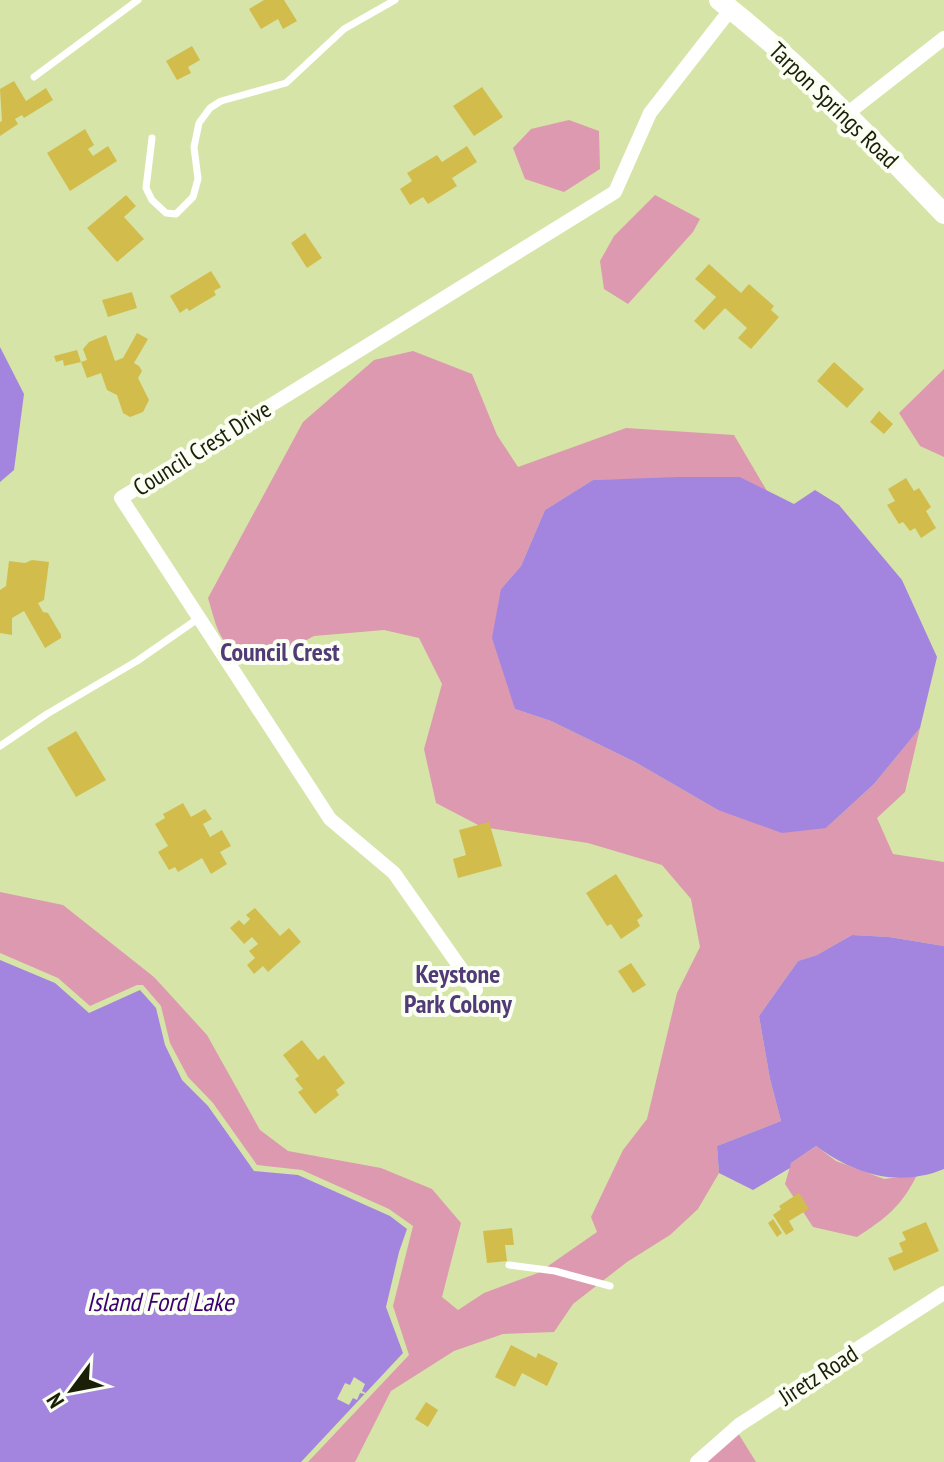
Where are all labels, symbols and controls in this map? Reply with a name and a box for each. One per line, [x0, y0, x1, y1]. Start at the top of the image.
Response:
street label: Tarpon Springs Road [763, 35, 905, 175]
street label: Council Crest Drive [127, 393, 277, 503]
district label: Council Crest [220, 635, 340, 668]
district label: Keystone Park Colony [404, 957, 513, 1020]
water label: Island Ford Lake [87, 1285, 236, 1318]
street label: Jiretz Road [772, 1338, 863, 1413]
north arrow [32, 1350, 112, 1430]
text: N [40, 1388, 70, 1413]

